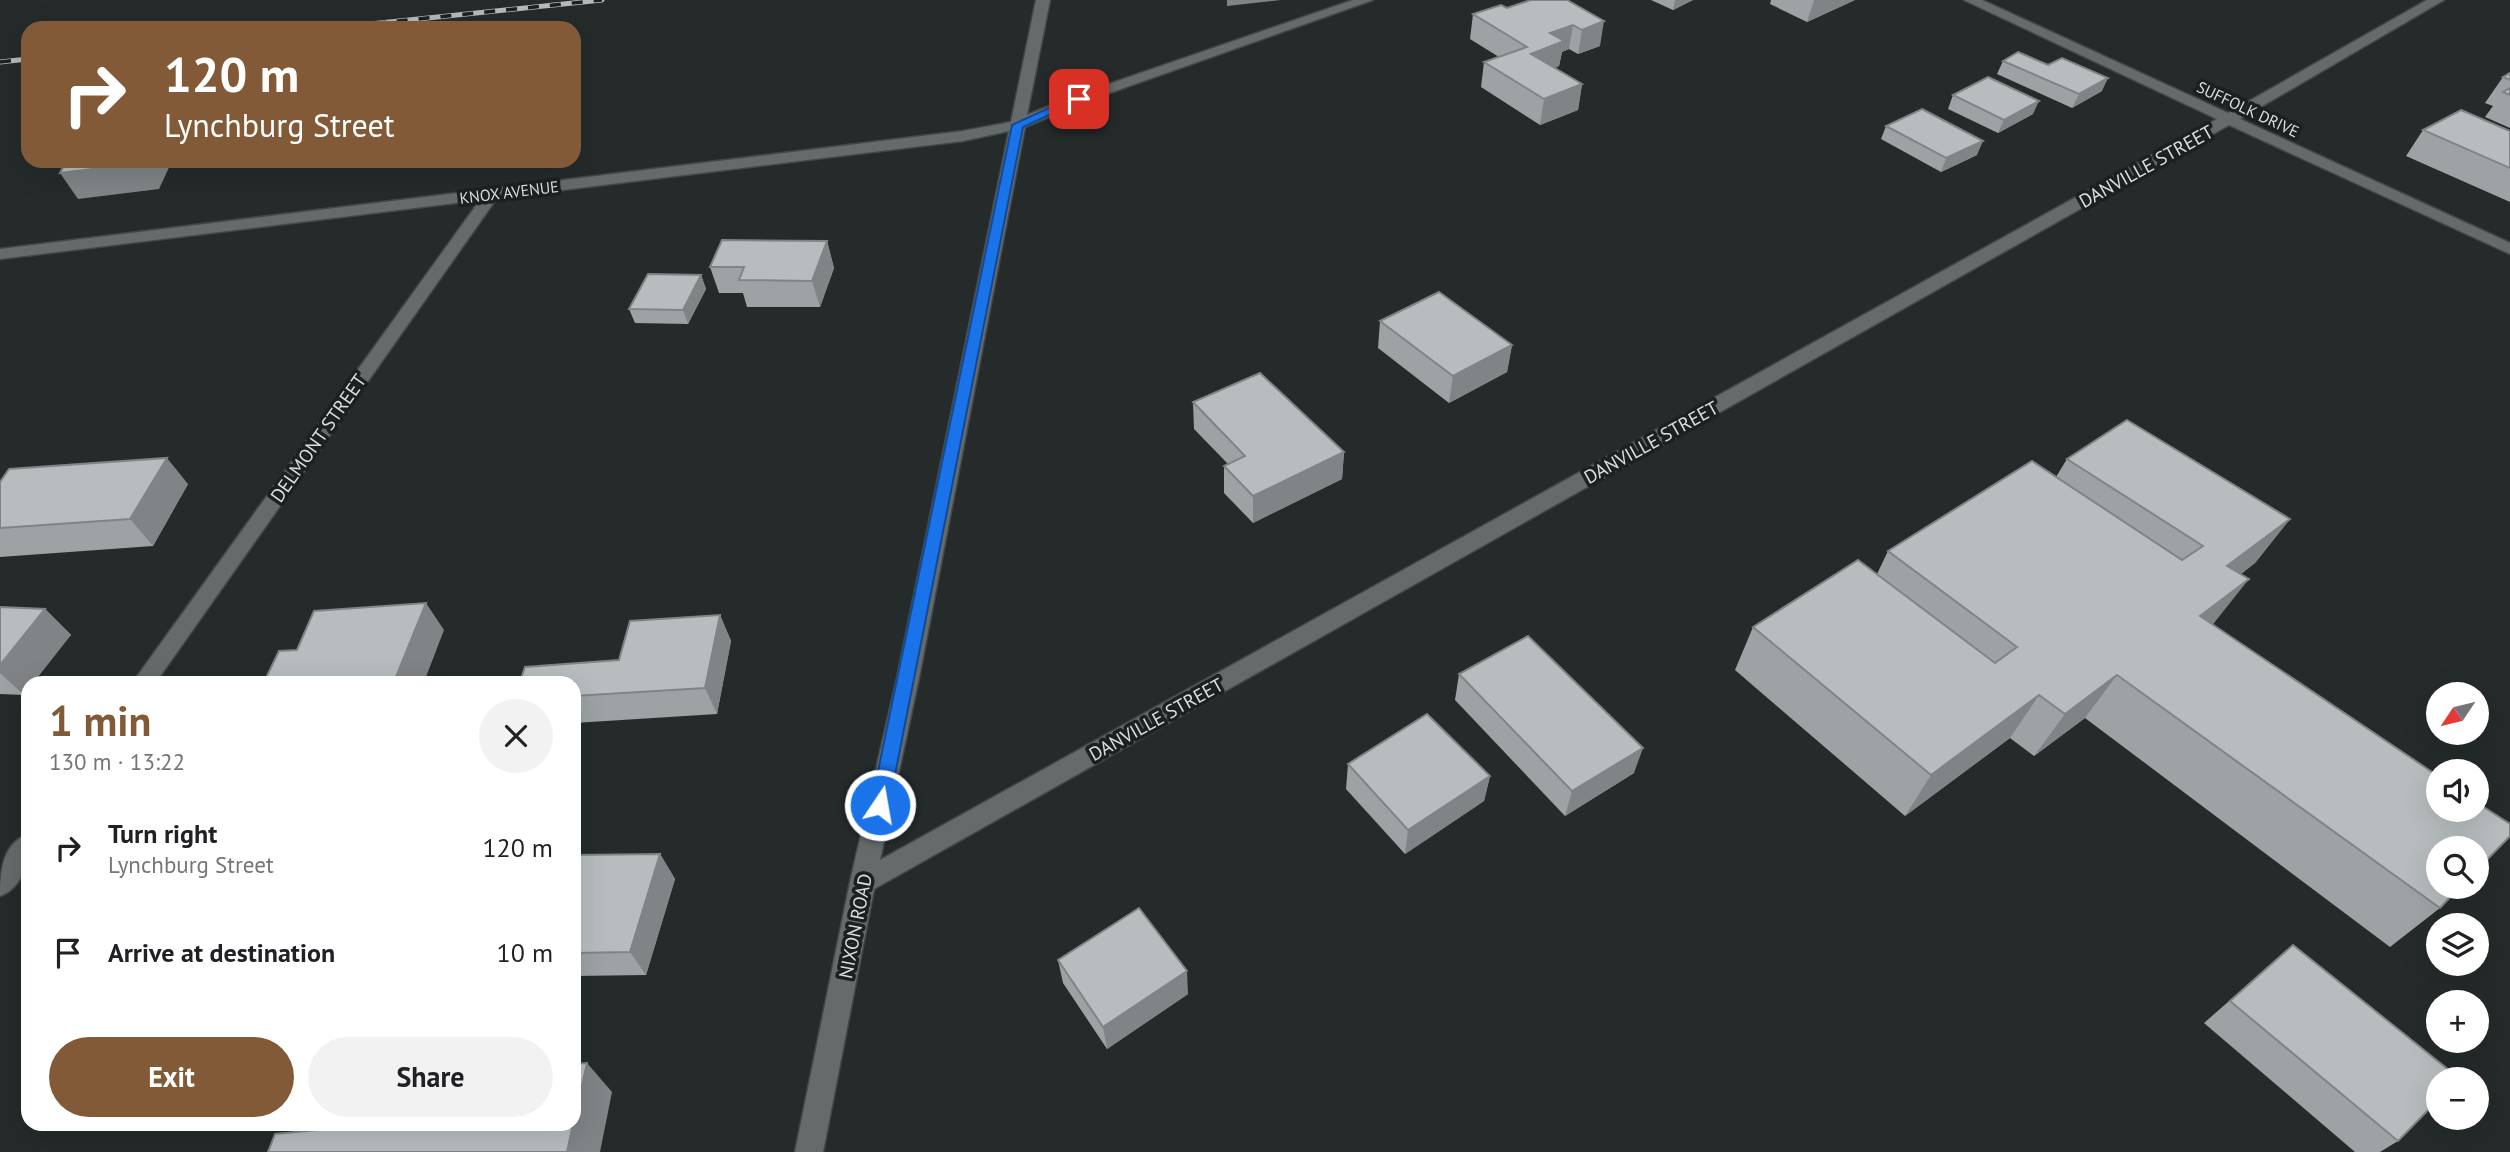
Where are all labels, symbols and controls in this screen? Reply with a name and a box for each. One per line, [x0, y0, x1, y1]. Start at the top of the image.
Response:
text: 120 m [164, 42, 299, 106]
icon: right [49, 49, 140, 140]
pin [1049, 69, 1109, 129]
street label: SUFFOLK DRIVE [2194, 77, 2302, 141]
icon: arrive [1060, 80, 1098, 118]
text: Lynchburg Street [164, 104, 395, 146]
street label: DANVILLE STREET [2075, 119, 2218, 213]
street label: KNOX AVENUE [458, 176, 560, 208]
street label: DELMONT STREET [265, 369, 371, 507]
street label: DANVILLE STREET [1580, 395, 1723, 489]
street label: DANVILLE STREET [1085, 672, 1228, 766]
north arrow [2426, 682, 2488, 746]
map controls [2426, 682, 2489, 1130]
text: 1 min [49, 693, 151, 748]
button: close [479, 699, 553, 773]
text: 130 m · 13:22 [49, 747, 185, 776]
button: sound [2426, 759, 2489, 822]
position arrow [843, 768, 917, 842]
text: Turn right [108, 817, 217, 850]
icon: right [49, 829, 87, 867]
text: 120 m [482, 831, 553, 864]
button: search [2426, 836, 2489, 899]
text: Lynchburg Street [108, 850, 274, 879]
street label: NIXON ROAD [833, 871, 877, 981]
button: layers [2426, 913, 2489, 976]
icon: arrive [49, 934, 87, 972]
text: Arrive at destination [108, 936, 335, 969]
text: 10 m [497, 936, 553, 969]
button: + [2426, 990, 2489, 1053]
button: Exit [49, 1037, 294, 1117]
button: Share [308, 1037, 553, 1117]
button: − [2426, 1067, 2489, 1130]

